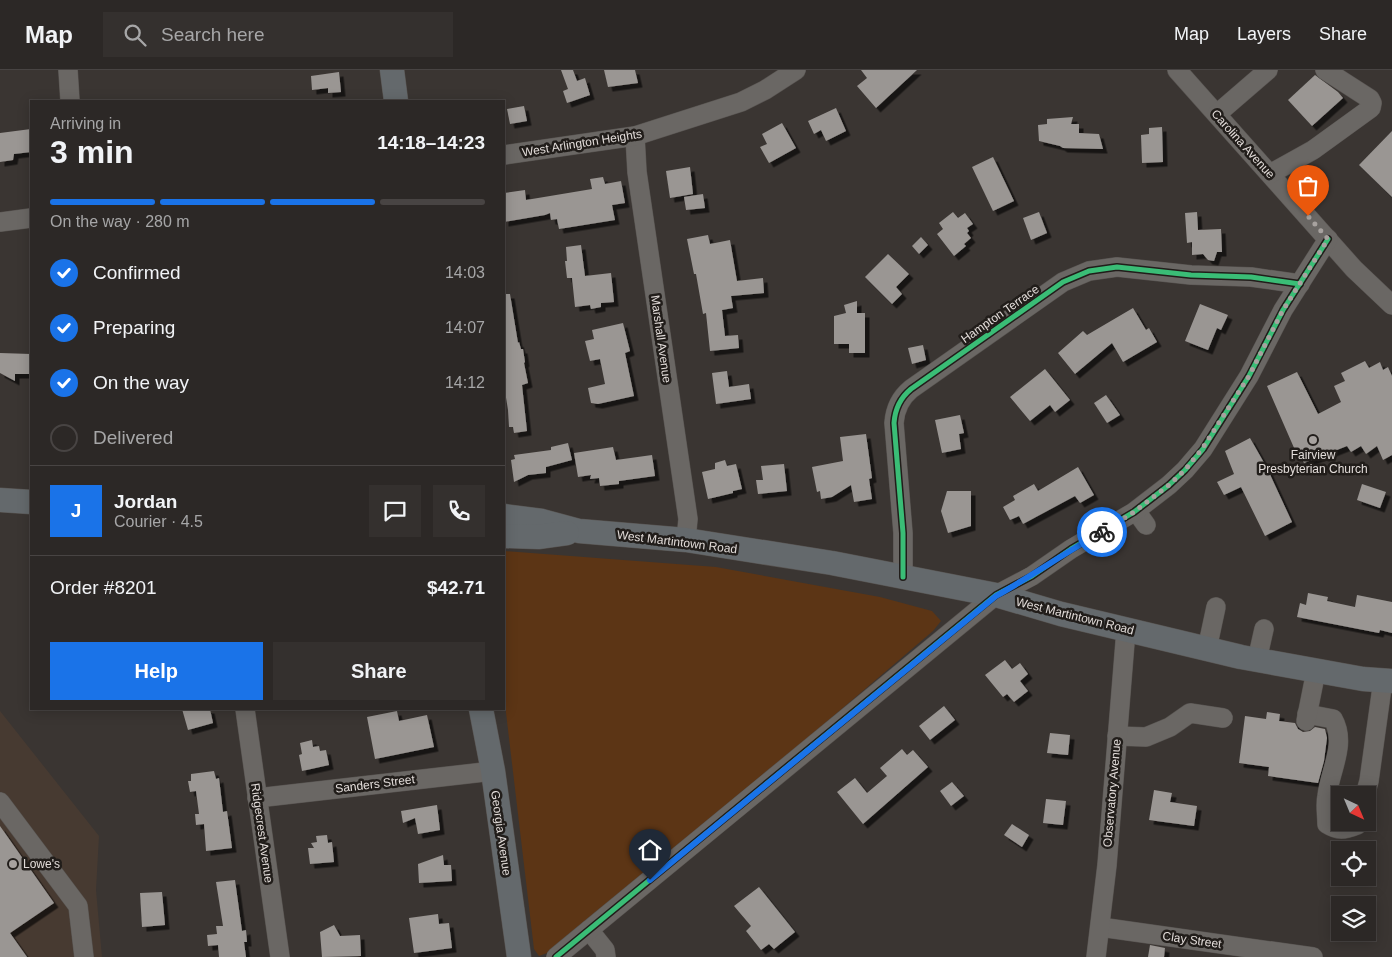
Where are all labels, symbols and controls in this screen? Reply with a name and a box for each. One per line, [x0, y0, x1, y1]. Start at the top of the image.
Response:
search box [103, 12, 453, 57]
text: Map [25, 21, 73, 48]
icon: search [121, 21, 149, 49]
text: Search here [161, 24, 265, 45]
text: Map [1174, 24, 1209, 44]
text: Layers [1237, 24, 1291, 44]
text: Share [1319, 24, 1367, 44]
street label: Carolina Avenue [1208, 107, 1278, 182]
text: Arriving in [50, 115, 121, 132]
street label: West Arlington Heights [521, 127, 643, 159]
text: 14:18–14:23 [377, 132, 485, 153]
text: 3 min [50, 134, 134, 170]
pin [1287, 165, 1329, 216]
icon: bag [1294, 172, 1322, 200]
text: On the way · 280 m [50, 213, 190, 230]
icon: check [50, 259, 78, 287]
text: Confirmed [93, 262, 181, 283]
text: 14:03 [445, 264, 485, 281]
street label: Hampton Terrace [958, 282, 1042, 346]
street label: Marshall Avenue [648, 294, 674, 384]
icon: check [50, 314, 78, 342]
text: Preparing [93, 317, 175, 338]
text: 14:07 [445, 319, 485, 336]
icon: check [50, 369, 78, 397]
text: On the way [93, 372, 189, 393]
text: 14:12 [445, 374, 485, 391]
text: Delivered [93, 427, 173, 448]
marker: Fairview Presbyterian Church [1307, 434, 1319, 446]
place label: Fairview Presbyterian Church [1258, 448, 1368, 476]
button: chat [369, 485, 421, 537]
button: phone [433, 485, 485, 537]
text: Jordan [114, 491, 177, 512]
text: J [71, 500, 81, 521]
courier [1077, 507, 1127, 557]
text: Courier · 4.5 [114, 513, 203, 530]
icon: bike [1088, 518, 1116, 546]
street label: West Martintown Road [616, 528, 738, 556]
text: Order #8201 [50, 577, 157, 598]
text: $42.71 [427, 577, 485, 598]
street label: West Martintown Road [1015, 595, 1135, 637]
button: Help [50, 642, 263, 700]
button: Share [273, 642, 485, 700]
street label: Observatory Avenue [1100, 738, 1124, 848]
street label: Sanders Street [334, 772, 416, 796]
street label: Ridgecrest Avenue [248, 782, 276, 884]
north arrow [1331, 786, 1376, 831]
map controls [1331, 786, 1376, 941]
street label: Georgia Avenue [488, 790, 514, 877]
pin [629, 829, 671, 880]
icon: home [636, 836, 664, 864]
button: locate [1331, 841, 1376, 886]
place label: Lowe's [23, 857, 60, 871]
marker: Lowe's [7, 858, 19, 870]
button: layers [1331, 896, 1376, 941]
street label: Clay Street [1162, 929, 1223, 951]

